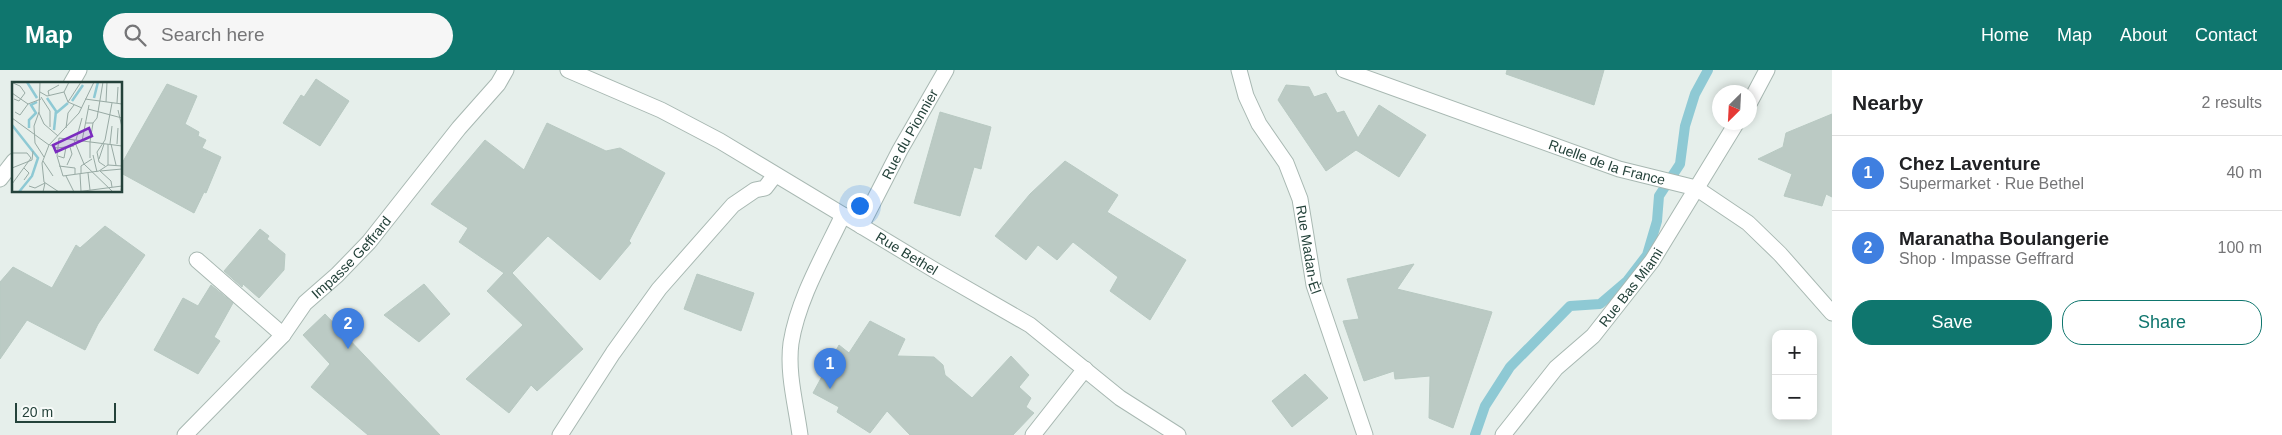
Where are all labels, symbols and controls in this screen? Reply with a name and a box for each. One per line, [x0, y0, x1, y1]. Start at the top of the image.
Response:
search box [103, 13, 453, 58]
text: Map [25, 21, 73, 48]
icon: search [121, 21, 149, 49]
text: Search here [161, 24, 265, 45]
text: Home [1981, 25, 2029, 45]
text: Map [2057, 25, 2092, 45]
text: About [2120, 25, 2167, 45]
text: Contact [2195, 25, 2257, 45]
inset map [12, 82, 122, 192]
north arrow [1712, 85, 1757, 130]
street label: Rue du Pionnier [878, 86, 941, 182]
text: Nearby [1852, 91, 1923, 114]
text: 2 results [2202, 94, 2262, 111]
street label: Ruelle de la France [1547, 136, 1667, 188]
text: Chez Laventure [1899, 153, 2040, 174]
text: 1 [1864, 164, 1872, 181]
text: 40 m [2226, 164, 2262, 181]
text: Supermarket · Rue Bethel [1899, 175, 2084, 192]
your location [847, 193, 873, 219]
street label: Rue Madan-Èl [1293, 204, 1324, 296]
street label: Impasse Geffrard [308, 213, 394, 302]
text: Maranatha Boulangerie [1899, 228, 2109, 249]
street label: Rue Bethel [873, 229, 941, 278]
text: 2 [1864, 239, 1872, 256]
text: 100 m [2218, 239, 2262, 256]
street label: Rue Bas Miami [1595, 245, 1666, 330]
text: Shop · Impasse Geffrard [1899, 250, 2074, 267]
button: Save [1852, 300, 2052, 345]
button: Share [2062, 300, 2262, 345]
pin: 2 [332, 308, 364, 349]
map controls [1772, 330, 1817, 420]
button: + [1772, 330, 1817, 375]
pin: 1 [814, 348, 846, 389]
button: − [1772, 375, 1817, 420]
scale bar [15, 400, 116, 423]
text: 20 m [22, 404, 53, 420]

